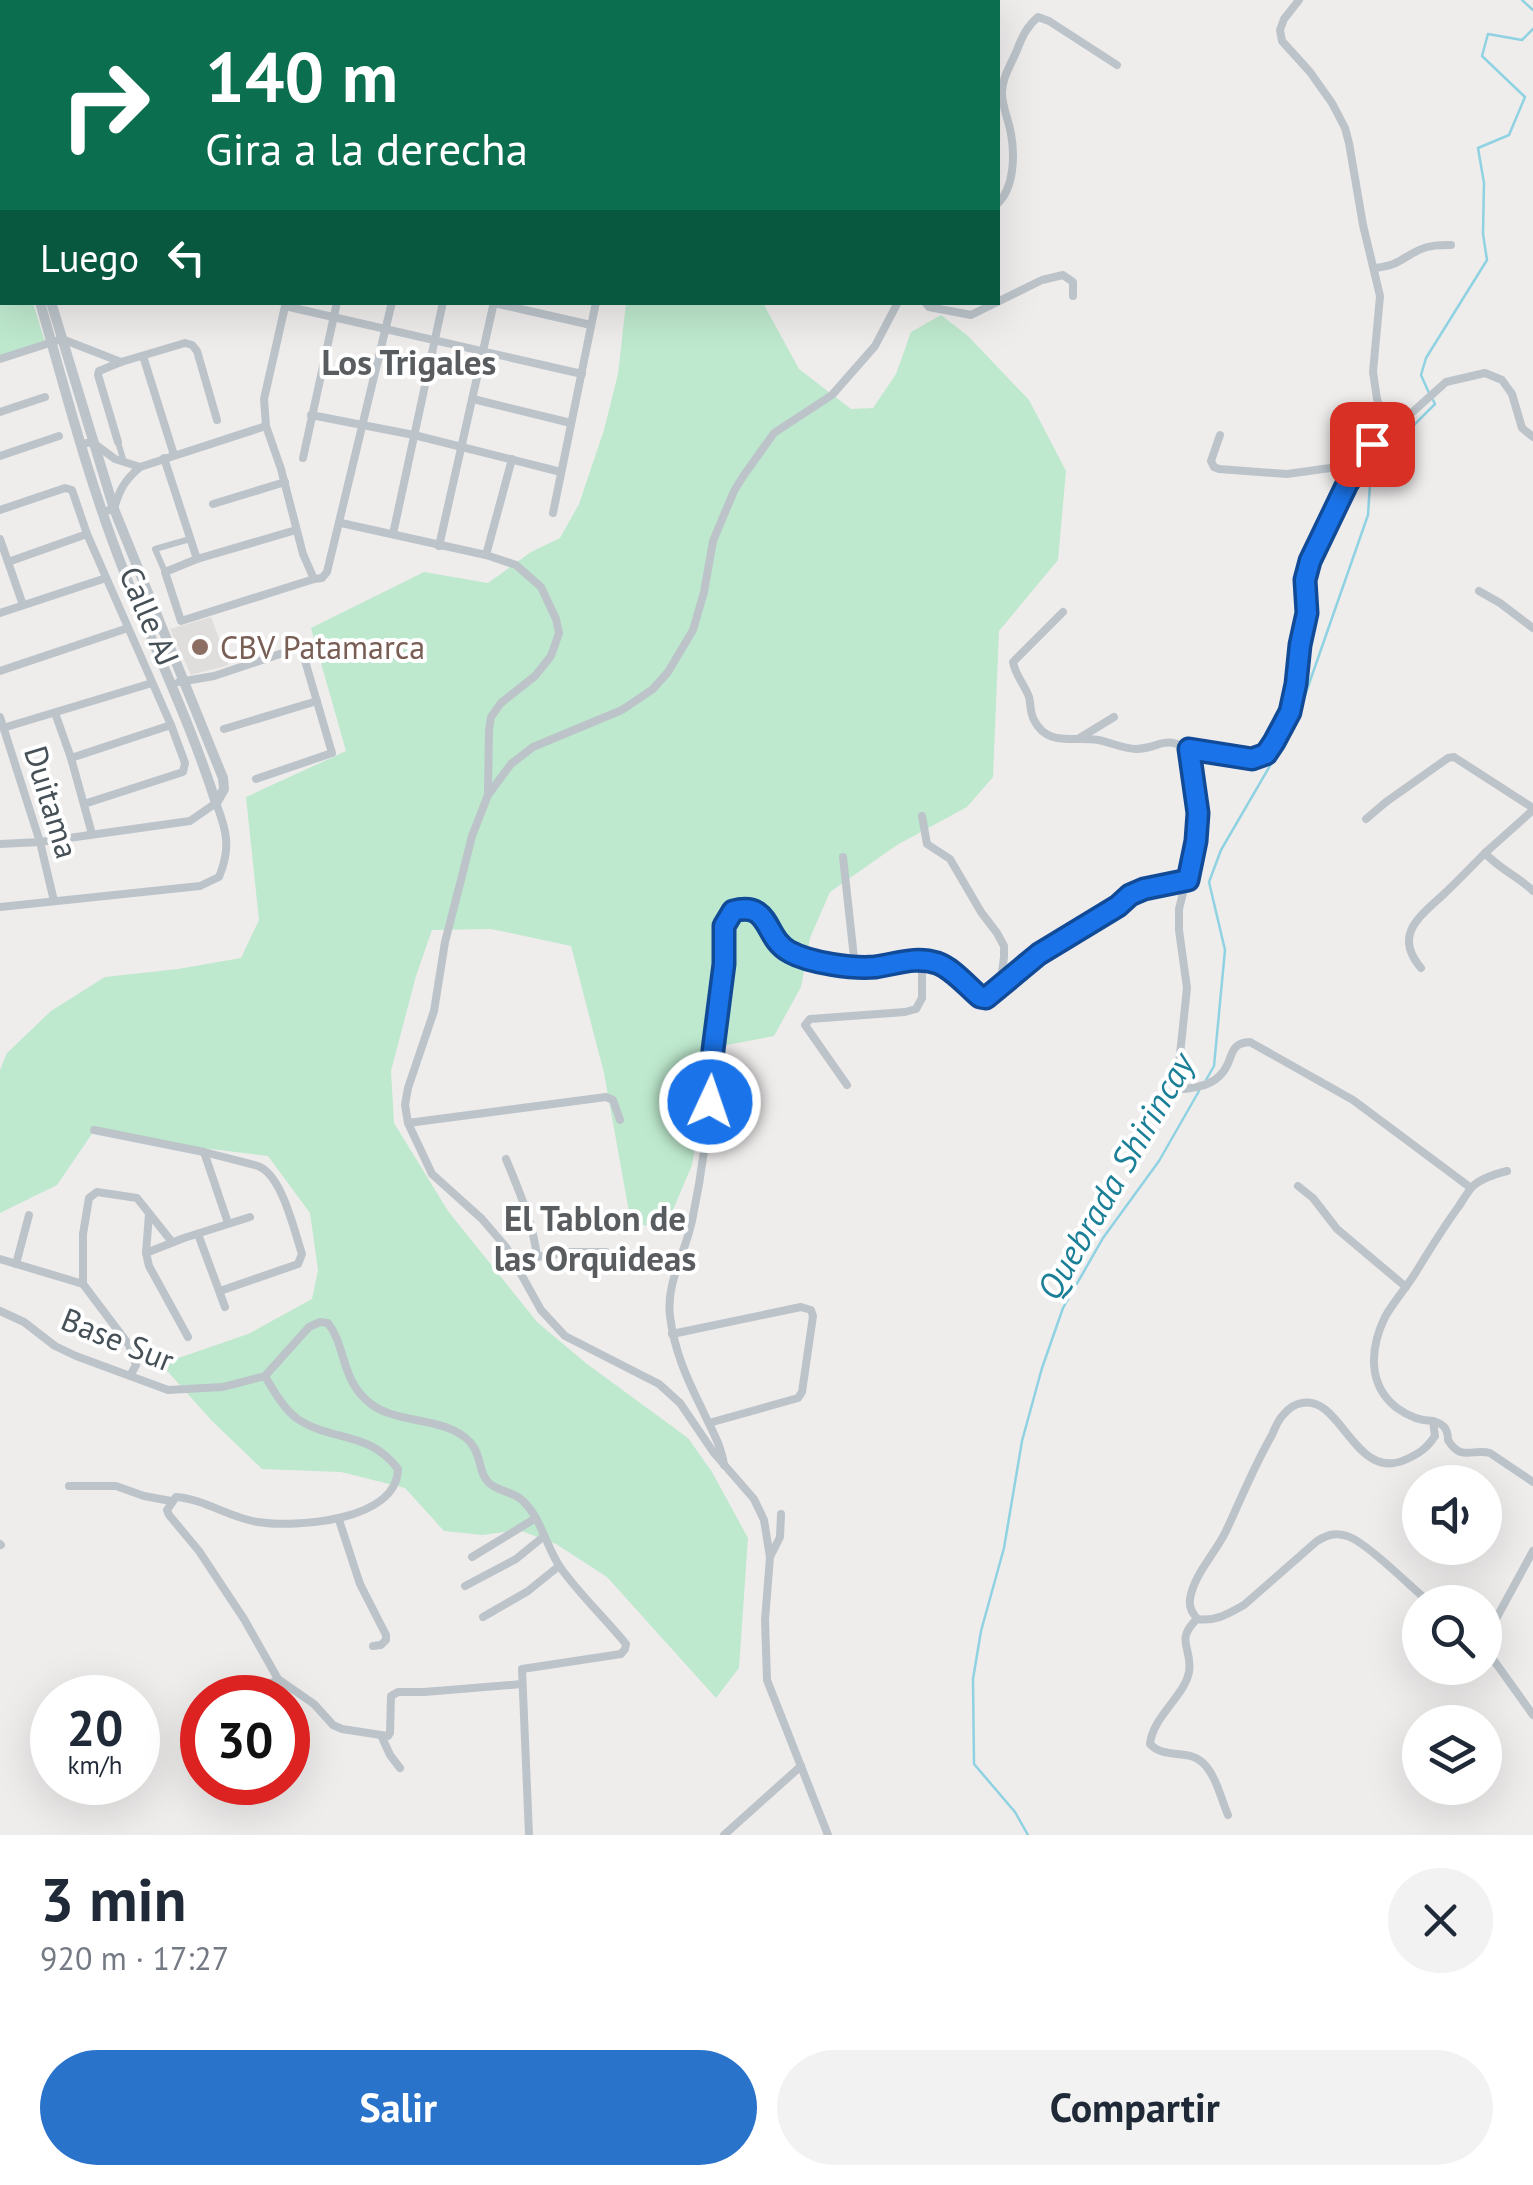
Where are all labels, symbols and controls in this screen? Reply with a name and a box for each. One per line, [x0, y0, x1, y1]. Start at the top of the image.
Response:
text: 140 m [205, 31, 398, 121]
icon: right [40, 40, 170, 170]
text: Gira a la derecha [205, 119, 528, 177]
icon: left [159, 230, 214, 285]
text: Luego [40, 233, 139, 282]
district label: Los Trigales [322, 339, 496, 385]
pin [1330, 402, 1415, 487]
icon: arrive [1345, 417, 1400, 472]
street label: Calle AJ [110, 560, 190, 672]
place label: CBV Patamarca [220, 626, 425, 668]
marker: CBV Patamarca [189, 636, 211, 658]
street label: Duitama [15, 741, 89, 863]
water label: Quebrada Shirincay [1026, 1042, 1206, 1308]
position arrow [658, 1050, 762, 1154]
district label: El Tablon de las Orquideas [494, 1195, 696, 1281]
street label: Base Sur [55, 1297, 181, 1381]
map controls [1402, 1465, 1502, 1805]
button: sound [1402, 1465, 1502, 1565]
button: search [1402, 1585, 1502, 1685]
speed limit sign: 30 [180, 1675, 310, 1805]
text: 20 [67, 1695, 123, 1760]
button: layers [1402, 1705, 1502, 1805]
text: km/h [68, 1749, 122, 1781]
text: 3 min [40, 1860, 186, 1938]
button: close [1388, 1868, 1493, 1973]
text: 920 m · 17:27 [40, 1937, 229, 1979]
button: Salir [40, 2050, 757, 2165]
button: Compartir [777, 2050, 1493, 2165]

